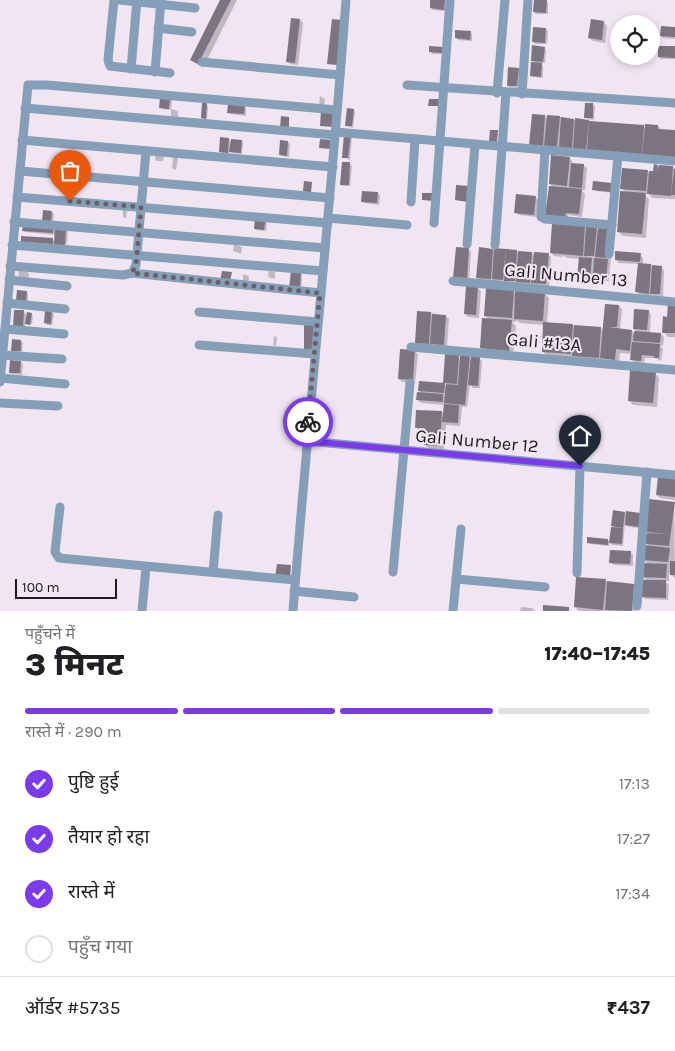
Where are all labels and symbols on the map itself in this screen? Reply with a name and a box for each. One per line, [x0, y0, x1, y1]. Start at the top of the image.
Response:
pin [49, 150, 91, 201]
street label: Gali Number 13 [504, 259, 628, 291]
street label: Gali #13A [506, 328, 582, 356]
courier [283, 397, 333, 447]
pin [559, 415, 601, 466]
street label: Gali Number 12 [415, 425, 539, 457]
scale bar [15, 576, 118, 599]

